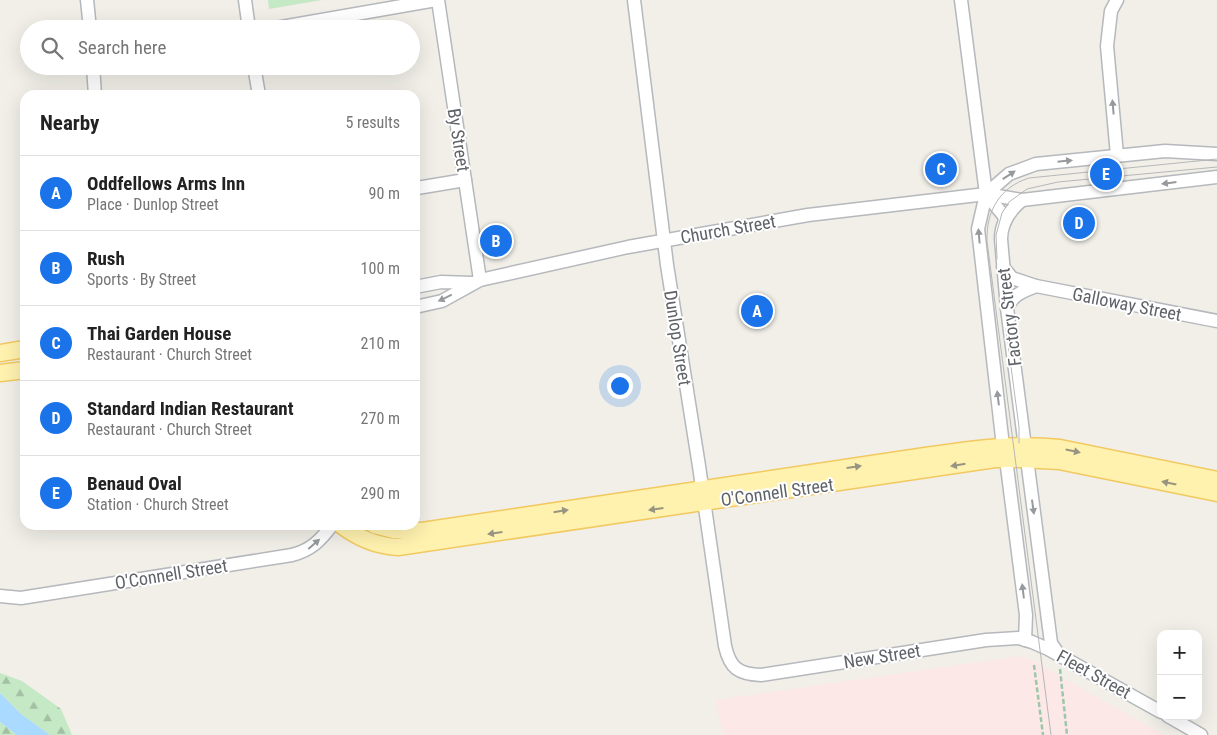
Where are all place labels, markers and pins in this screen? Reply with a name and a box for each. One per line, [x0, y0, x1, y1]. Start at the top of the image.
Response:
pin: C [925, 150, 957, 188]
pin: E [1090, 155, 1122, 193]
pin: D [1063, 204, 1095, 242]
pin: B [480, 222, 512, 260]
pin: A [741, 292, 773, 330]

